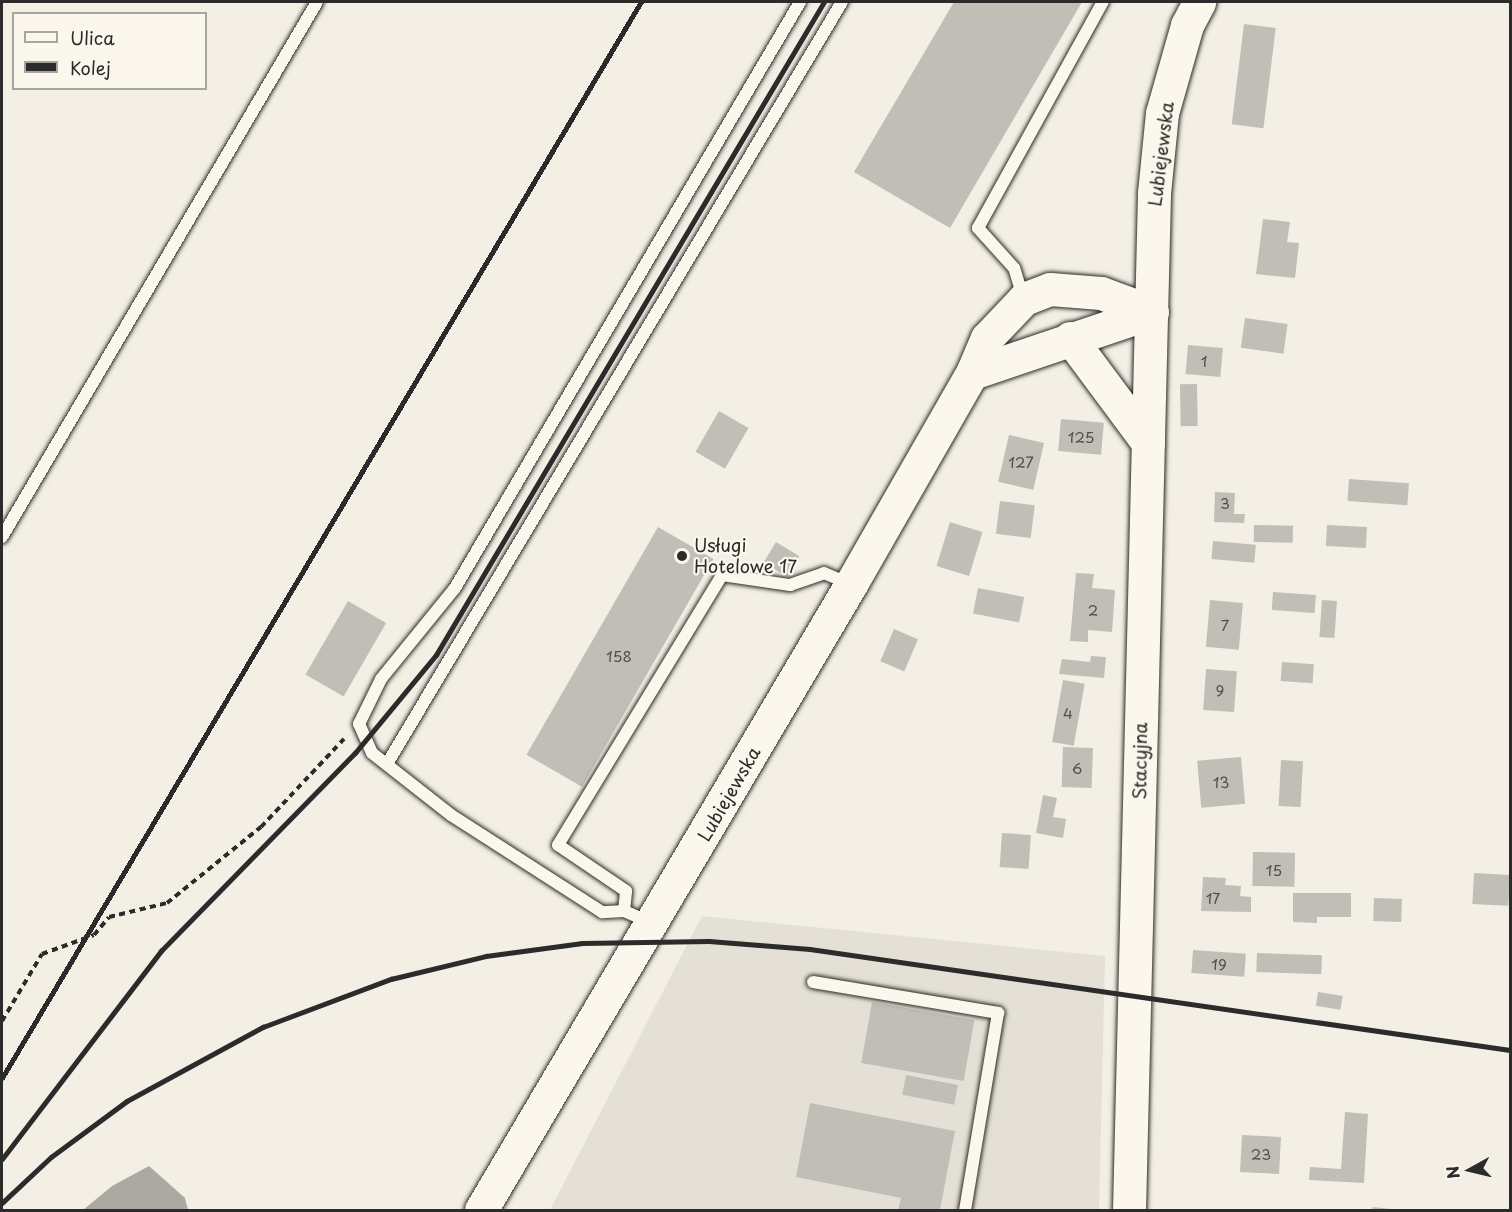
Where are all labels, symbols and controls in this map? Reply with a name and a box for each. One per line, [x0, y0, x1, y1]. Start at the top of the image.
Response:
legend [12, 12, 207, 90]
text: Ulica [70, 24, 115, 51]
text: Kolej [70, 54, 111, 81]
street label: Lubiejewska [1144, 100, 1178, 208]
house number: 1 [1201, 352, 1207, 370]
house number: 125 [1068, 428, 1094, 446]
house number: 127 [1008, 453, 1034, 471]
house number: 3 [1220, 494, 1230, 512]
place label: Usługi Hotelowe 17 [694, 535, 796, 578]
marker: Usługi Hotelowe 17 [675, 549, 689, 563]
house number: 2 [1088, 601, 1098, 619]
house number: 7 [1221, 616, 1229, 634]
house number: 158 [606, 647, 632, 665]
house number: 9 [1216, 681, 1224, 699]
house number: 4 [1063, 704, 1073, 722]
street label: Stacyjna [1129, 722, 1151, 800]
street label: Lubiejewska [693, 743, 765, 845]
house number: 6 [1072, 759, 1082, 777]
house number: 13 [1213, 773, 1229, 791]
house number: 15 [1266, 861, 1282, 879]
house number: 17 [1206, 889, 1220, 907]
house number: 19 [1211, 955, 1227, 973]
north arrow [1440, 1140, 1500, 1200]
house number: 23 [1251, 1145, 1271, 1163]
text: N [1439, 1165, 1465, 1180]

